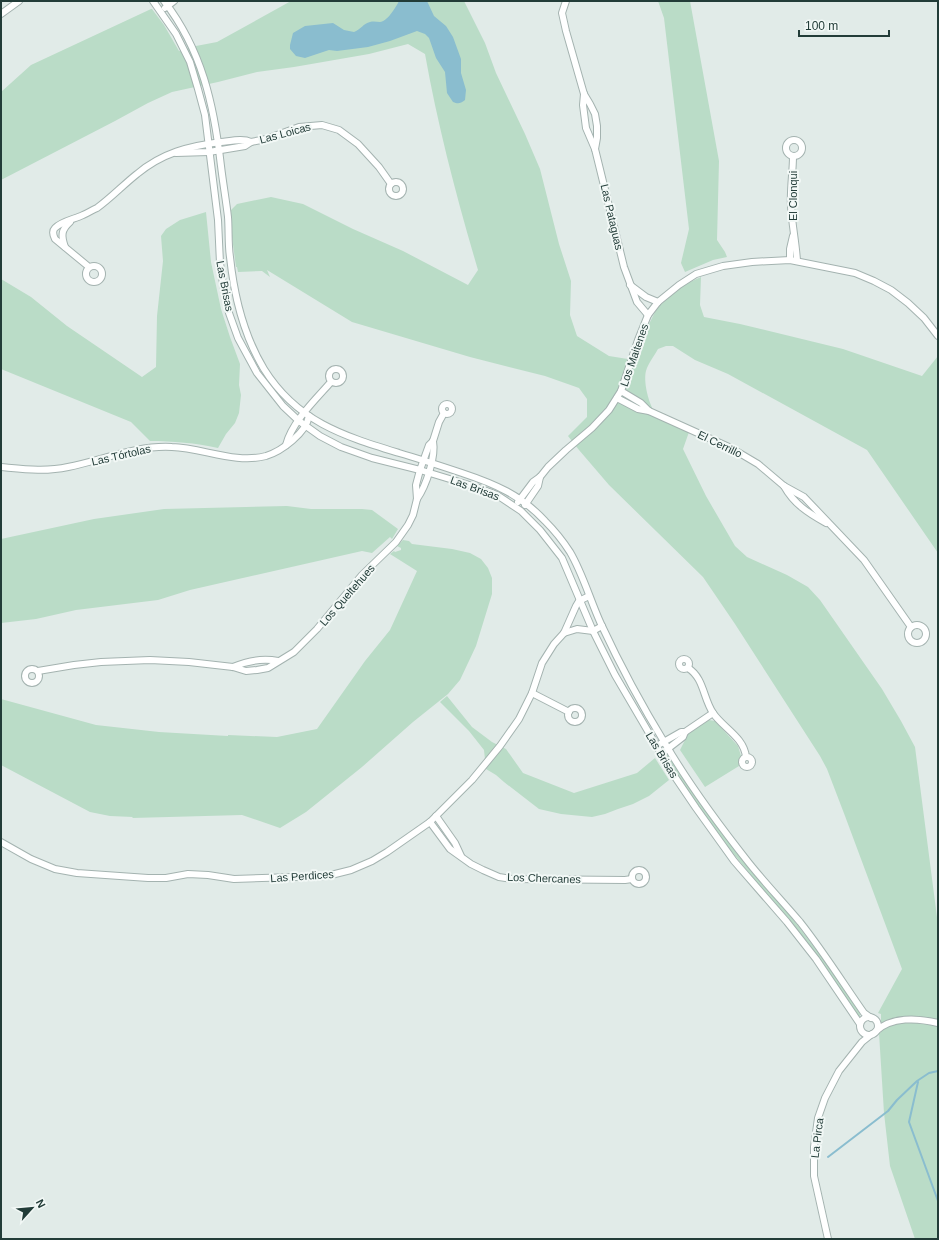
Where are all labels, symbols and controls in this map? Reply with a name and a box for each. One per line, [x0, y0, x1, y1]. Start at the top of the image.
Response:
scale bar [799, 12, 889, 38]
text: 100 m [805, 19, 838, 33]
street label: Las Loicas [258, 120, 312, 146]
street label: El Clonqui [787, 171, 799, 221]
street label: Las Pataguas [599, 183, 626, 252]
street label: Las Brisas [214, 260, 236, 313]
street label: Los Maitenes [618, 322, 650, 388]
street label: El Cerrillo [696, 428, 744, 460]
street label: Las Tórtolas [90, 442, 152, 468]
street label: Las Brisas [449, 474, 502, 503]
street label: Los Queltehues [317, 562, 377, 628]
street label: Las Brisas [644, 730, 681, 781]
street label: Las Perdices [270, 868, 335, 884]
street label: Los Chercanes [507, 871, 582, 885]
street label: La Pirca [809, 1116, 826, 1159]
north arrow [12, 1188, 52, 1228]
text: N [34, 1197, 48, 1210]

